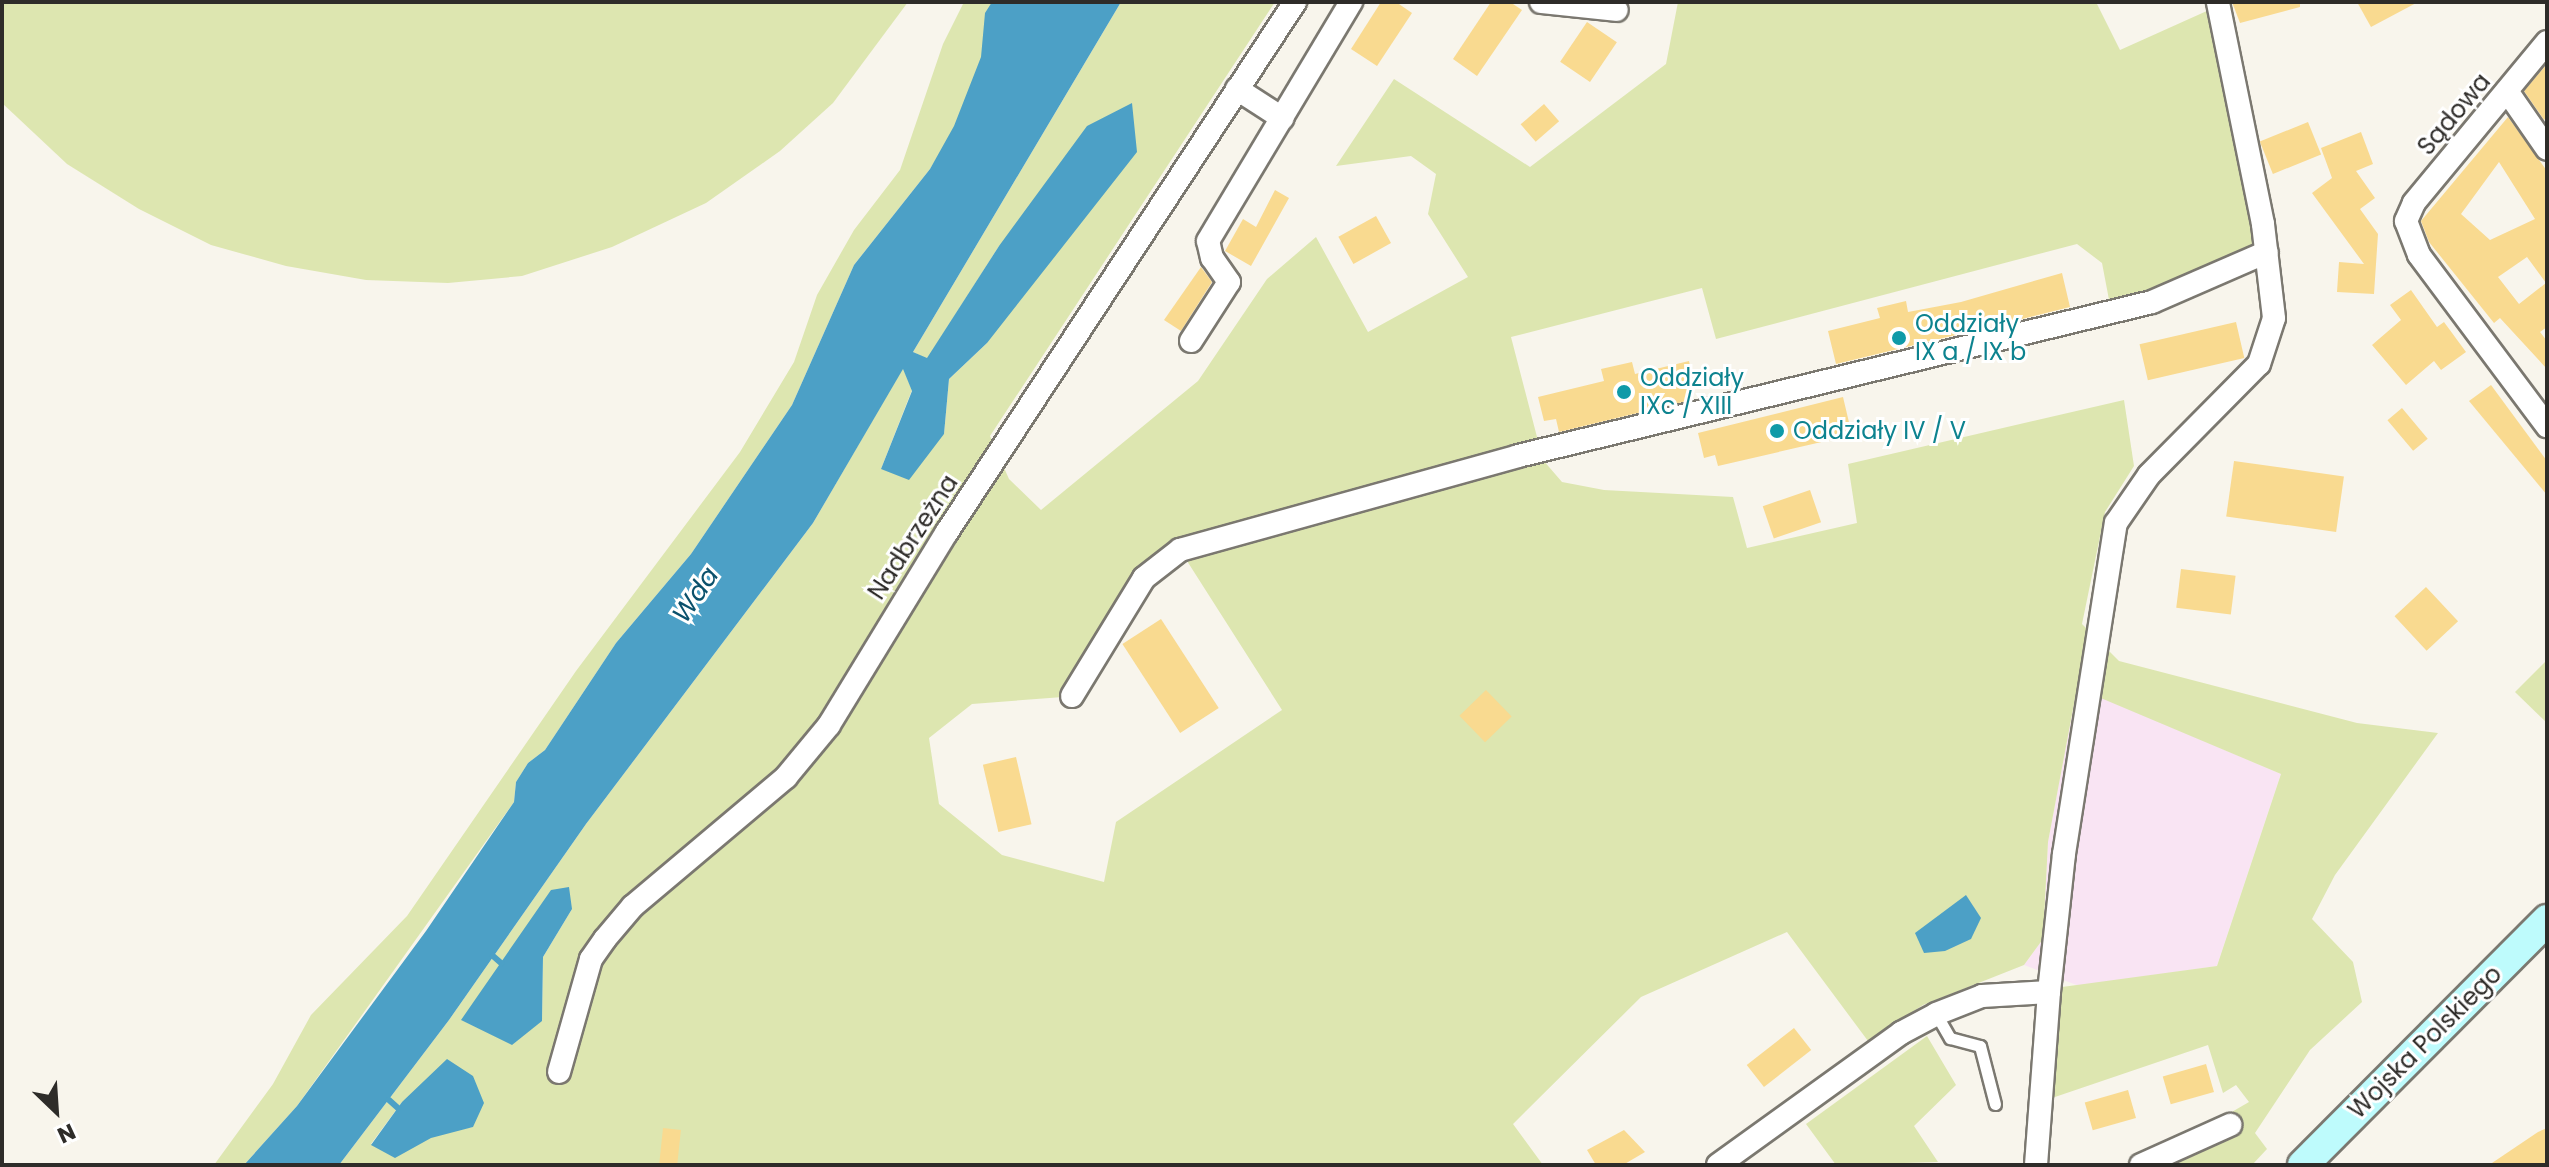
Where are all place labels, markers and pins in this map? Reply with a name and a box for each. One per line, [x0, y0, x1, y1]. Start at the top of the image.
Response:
place label: Oddziały IX a / IX b [1915, 310, 2026, 366]
marker: Oddziały IX a / IX b [1890, 329, 1908, 347]
place label: Oddziały IXc / XIII [1640, 364, 1744, 420]
marker: Oddziały IXc / XIII [1615, 383, 1633, 401]
place label: Oddziały IV / V [1793, 417, 1966, 445]
marker: Oddziały IV / V [1768, 422, 1786, 440]

